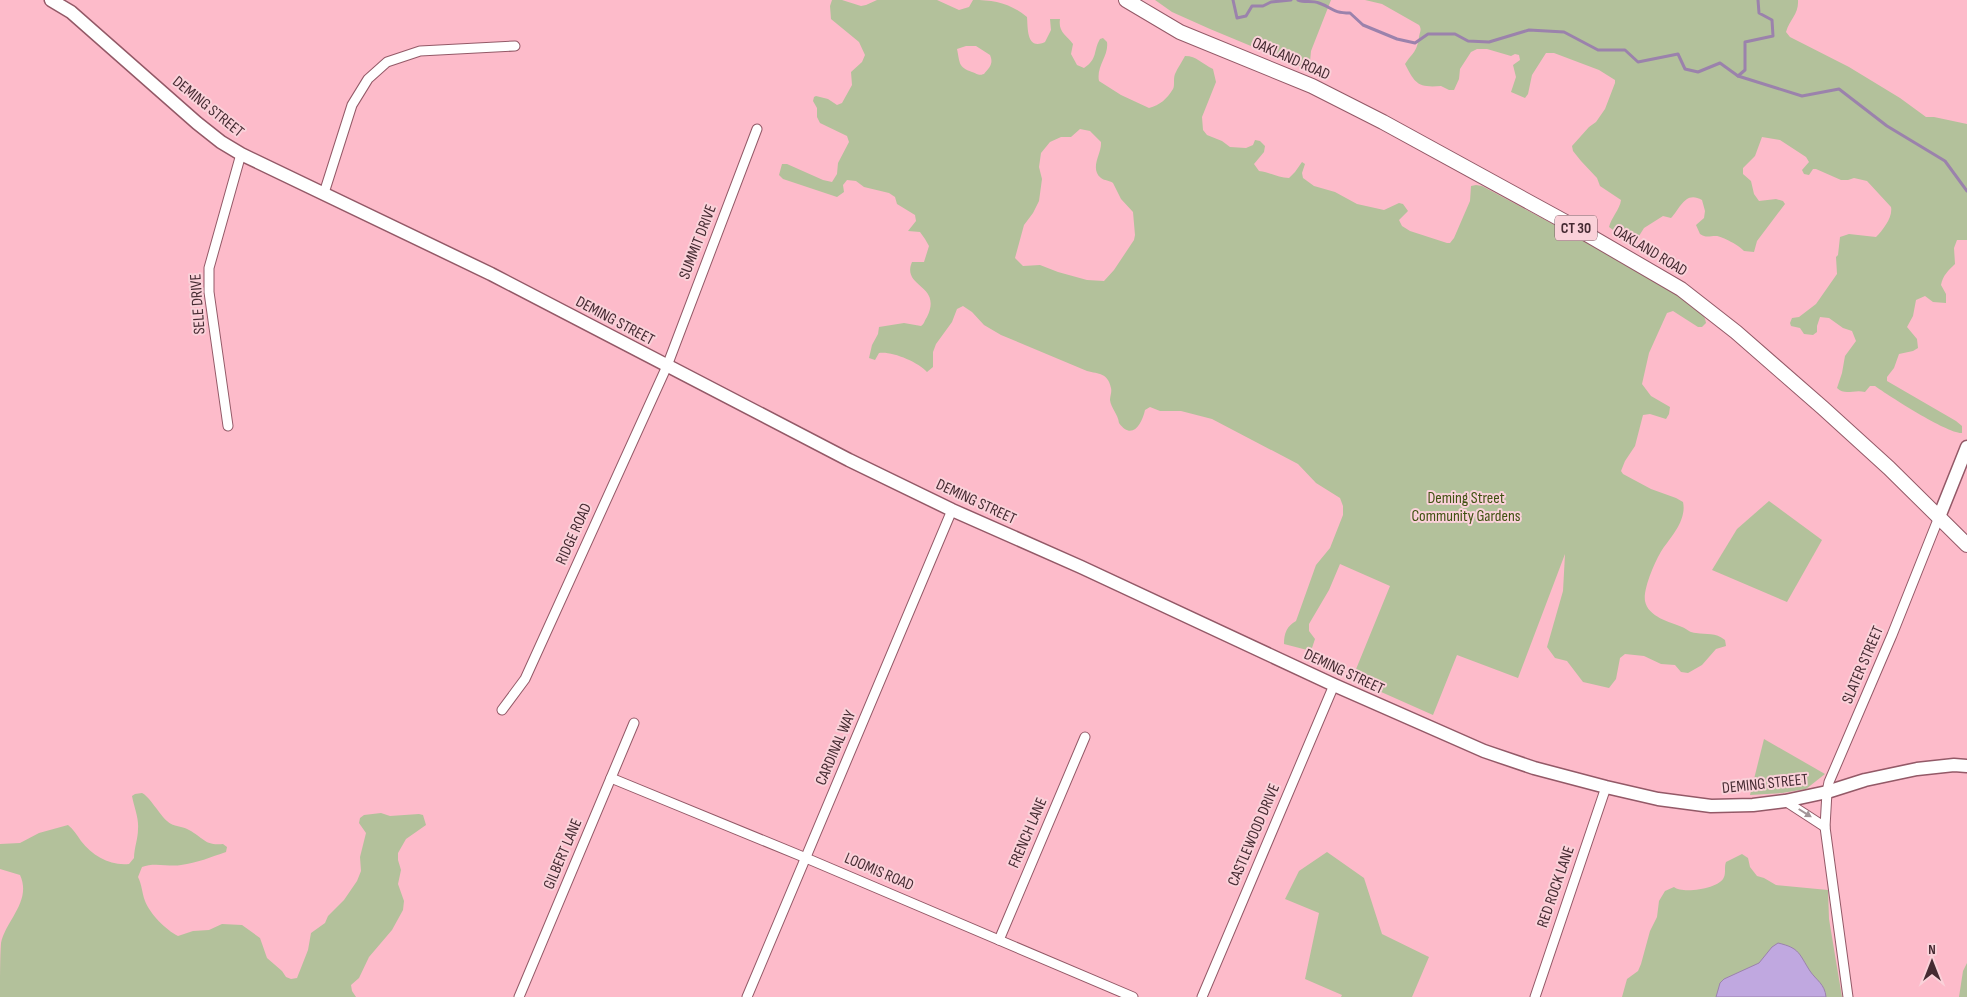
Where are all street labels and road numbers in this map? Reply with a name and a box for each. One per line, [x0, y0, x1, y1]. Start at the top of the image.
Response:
street label: OAKLAND ROAD [1249, 33, 1333, 85]
street label: DEMING STREET [169, 72, 248, 142]
street label: SUMMIT DRIVE [675, 202, 721, 282]
road number: CT 30 [1555, 216, 1597, 240]
street label: OAKLAND ROAD [1609, 221, 1691, 281]
street label: SELE DRIVE [186, 273, 210, 335]
street label: DEMING STREET [572, 292, 658, 350]
street label: DEMING STREET [933, 475, 1020, 529]
street label: RIDGE ROAD [552, 500, 596, 568]
street label: SLATER STREET [1838, 623, 1888, 707]
street label: DEMING STREET [1301, 645, 1388, 699]
street label: CARDINAL WAY [812, 707, 860, 788]
street label: DEMING STREET [1721, 770, 1809, 798]
street label: CASTLEWOOD DRIVE [1224, 781, 1284, 889]
street label: FRENCH LANE [1005, 795, 1051, 871]
street label: GILBERT LANE [540, 816, 586, 892]
street label: RED ROCK LANE [1533, 844, 1579, 930]
street label: LOOMIS ROAD [842, 849, 917, 895]

